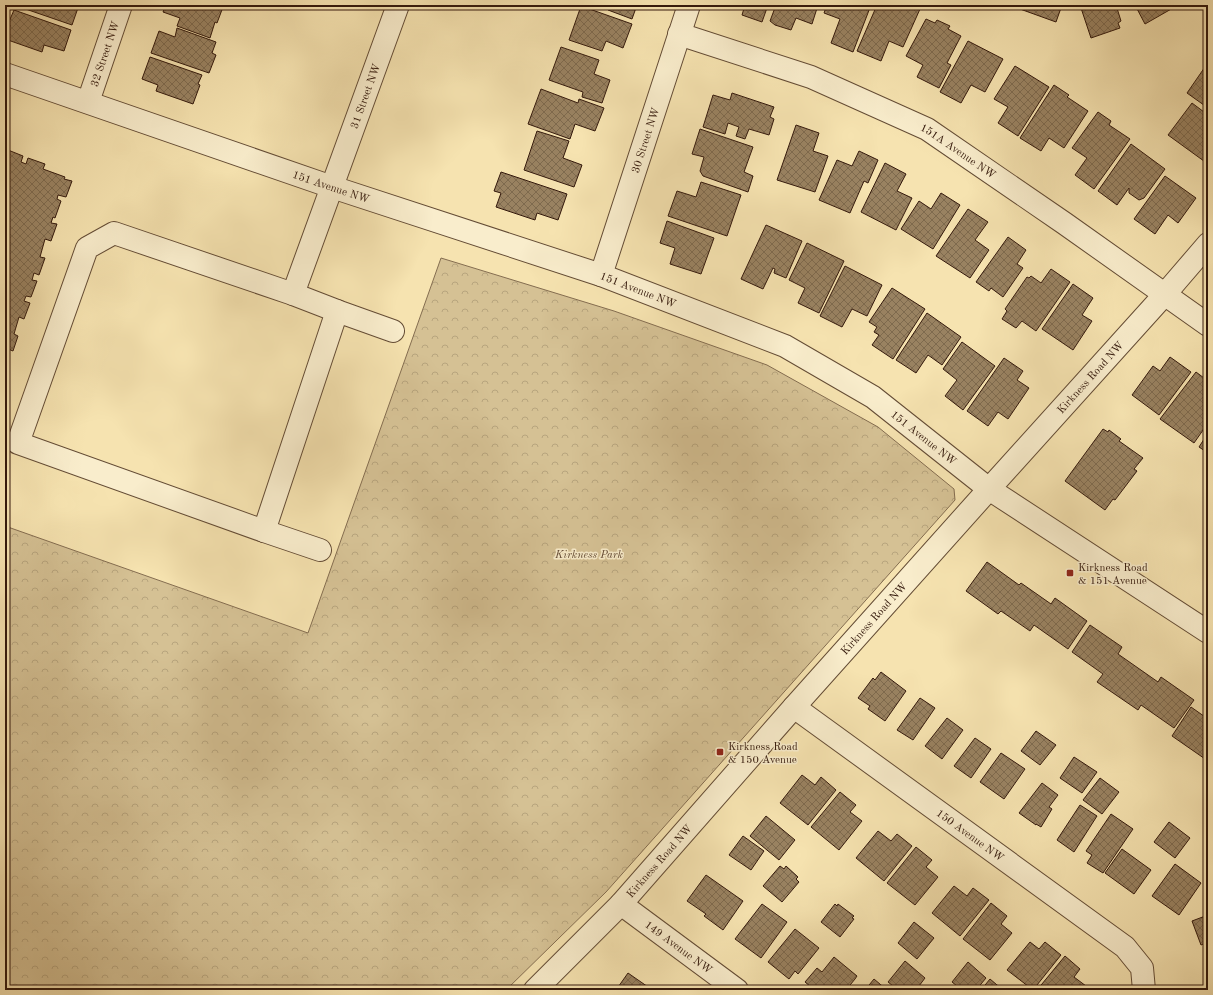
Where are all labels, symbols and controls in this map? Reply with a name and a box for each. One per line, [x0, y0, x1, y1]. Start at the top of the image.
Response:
street label: 32 Street NW [90, 20, 122, 88]
street label: 31 Street NW [349, 62, 383, 131]
street label: 30 Street NW [631, 106, 662, 175]
street label: 151A Avenue NW [918, 123, 998, 182]
street label: 151 Avenue NW [291, 170, 371, 206]
street label: 151 Avenue NW [598, 271, 678, 311]
street label: Kirkness Road NW [1056, 340, 1127, 416]
street label: 151 Avenue NW [888, 409, 958, 468]
park label: Kirkness Park [554, 550, 624, 561]
place label: Kirkness Road & 151 Avenue [1078, 563, 1148, 587]
marker: Kirkness Road & 151 Avenue [1065, 568, 1075, 578]
street label: Kirkness Road NW [839, 581, 910, 658]
place label: Kirkness Road & 150 Avenue [728, 742, 798, 766]
marker: Kirkness Road & 150 Avenue [715, 747, 725, 757]
street label: 150 Avenue NW [934, 808, 1006, 864]
street label: Kirkness Road NW [625, 823, 695, 900]
street label: 149 Avenue NW [642, 920, 714, 977]

